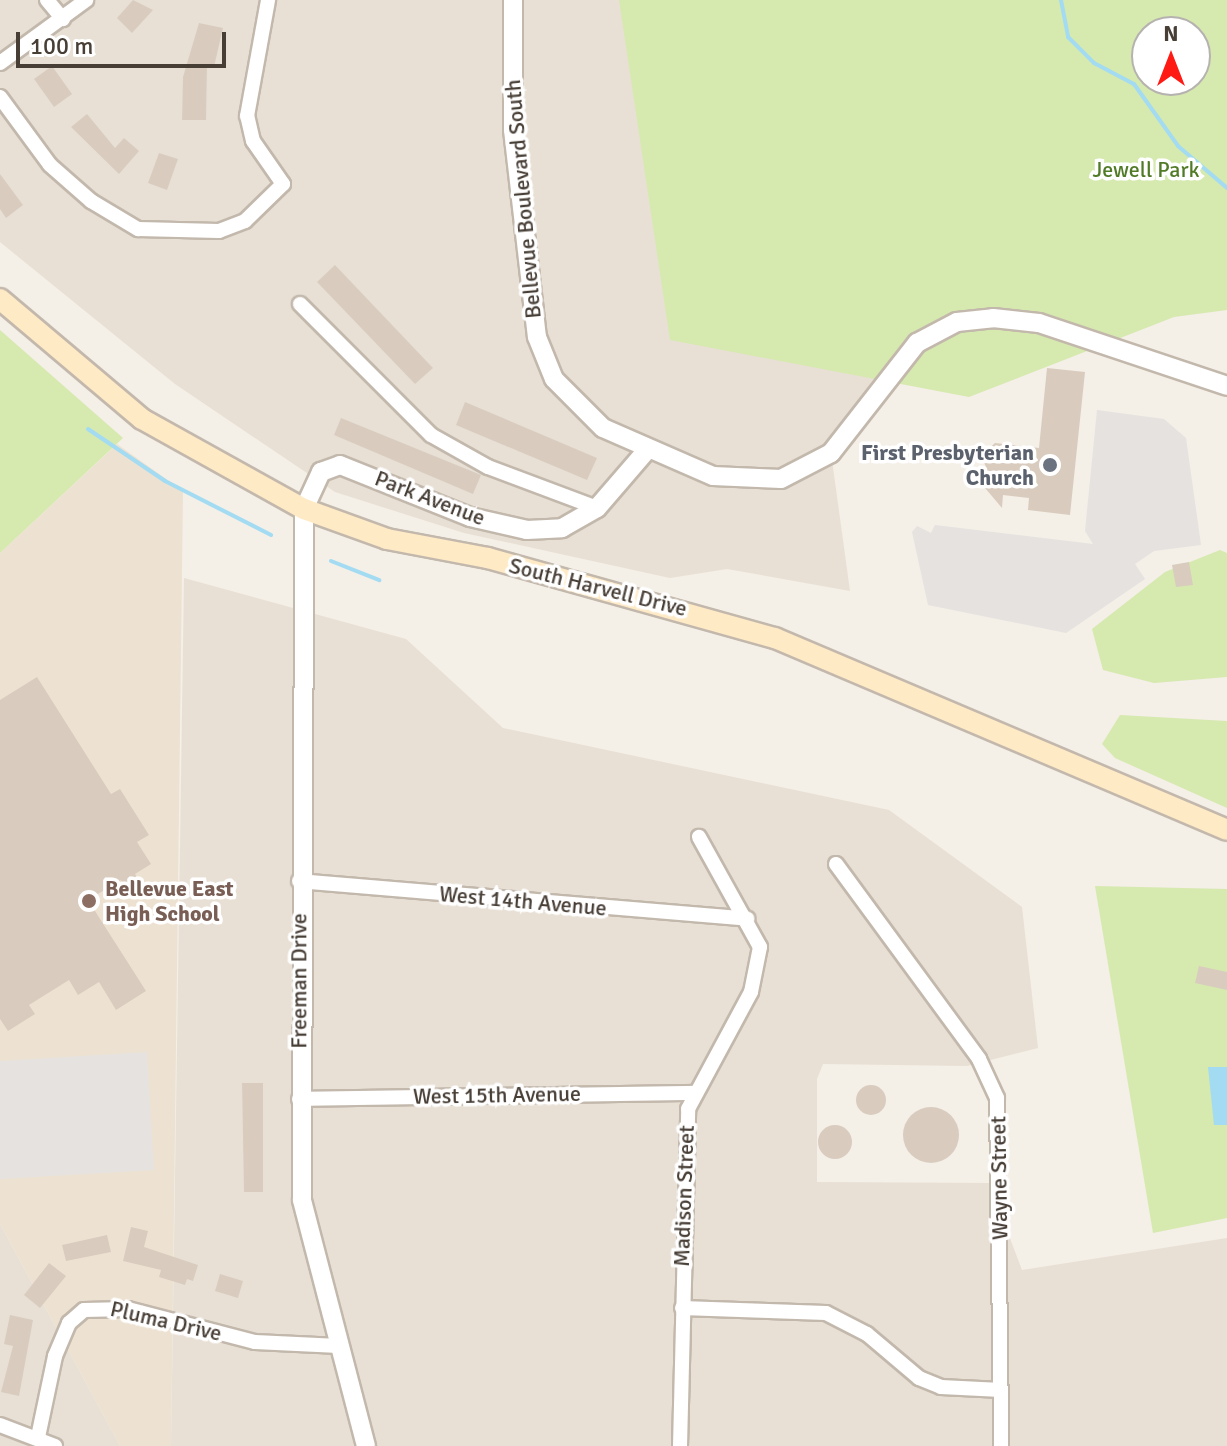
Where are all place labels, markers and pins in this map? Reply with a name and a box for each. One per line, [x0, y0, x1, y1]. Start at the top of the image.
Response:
place label: First Presbyterian Church [861, 439, 1034, 490]
marker: First Presbyterian Church [1041, 456, 1059, 474]
place label: Bellevue East High School [105, 875, 234, 926]
marker: Bellevue East High School [80, 892, 98, 910]

